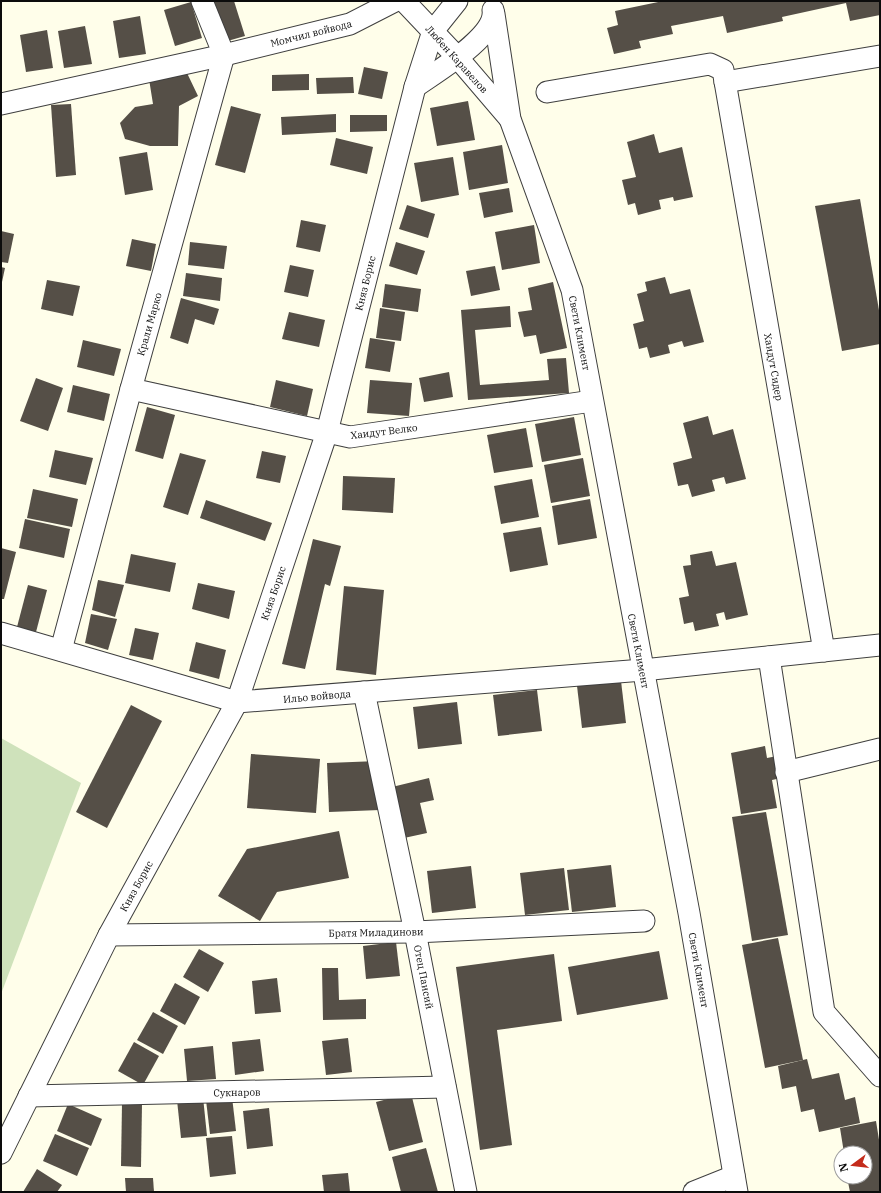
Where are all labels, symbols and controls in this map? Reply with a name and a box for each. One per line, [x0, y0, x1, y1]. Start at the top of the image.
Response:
street label: Момчил войвода [269, 17, 354, 50]
street label: Любен Каравелов [423, 23, 491, 96]
street label: Княз Борис [352, 254, 379, 312]
street label: Крали Марко [134, 291, 165, 357]
street label: Свети Климент [566, 294, 593, 372]
street label: Хаидут Сидер [761, 332, 786, 402]
street label: Хаидут Велко [350, 421, 419, 442]
street label: Княз Борис [258, 564, 289, 622]
street label: Свети Климент [625, 612, 652, 690]
street label: Ильо войвода [283, 687, 352, 706]
street label: Княз Борис [117, 858, 156, 914]
street label: Братя Миладинови [328, 925, 424, 940]
street label: Свети Климент [685, 931, 712, 1009]
street label: Отец Паисий [411, 944, 436, 1011]
street label: Сукнаров [213, 1086, 261, 1099]
north arrow [833, 1145, 873, 1185]
text: N [835, 1161, 851, 1174]

